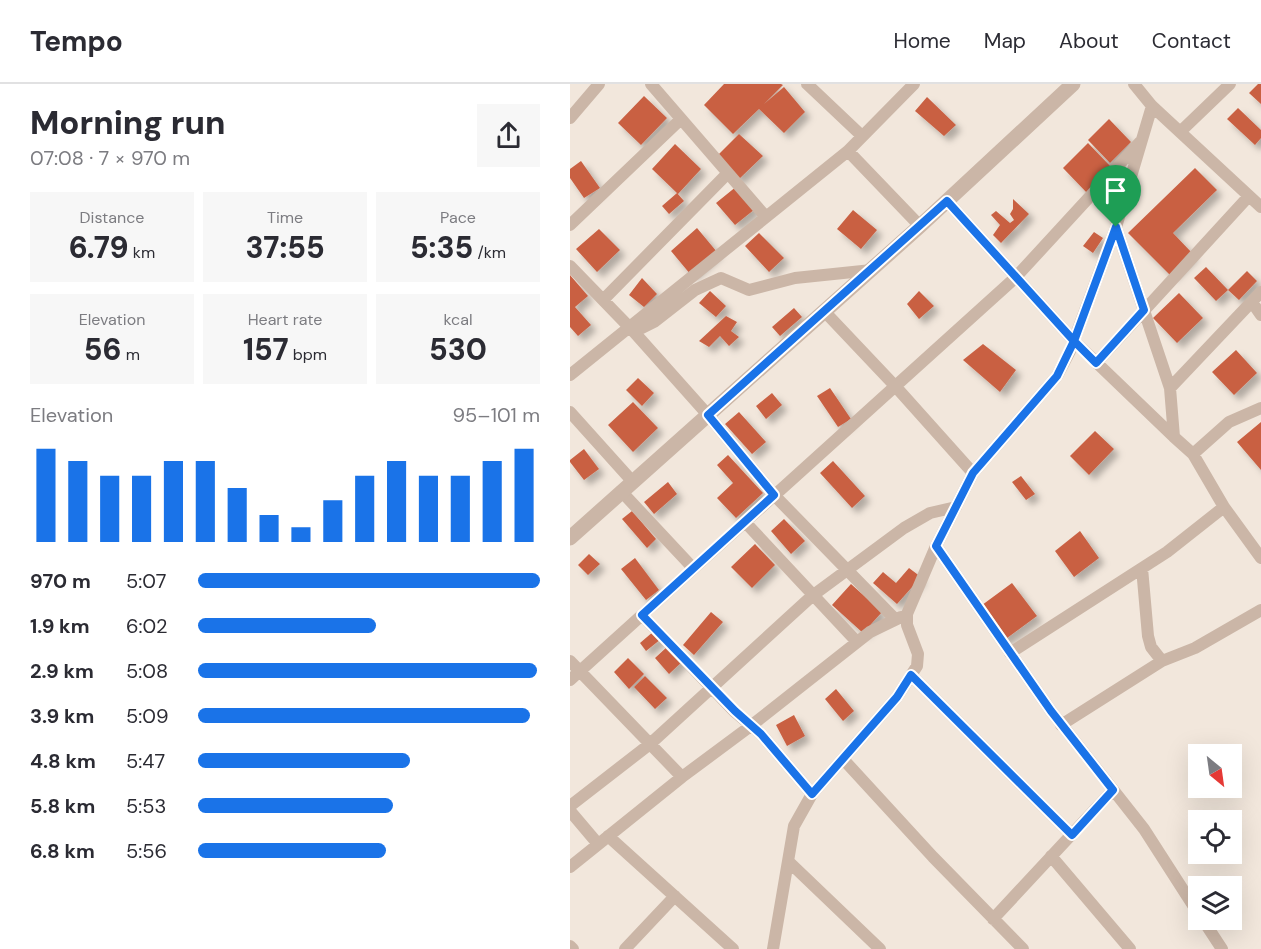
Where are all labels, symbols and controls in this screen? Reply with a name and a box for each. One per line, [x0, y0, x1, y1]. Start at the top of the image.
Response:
text: Tempo [30, 23, 123, 60]
text: Home [893, 27, 951, 55]
text: Map [984, 27, 1026, 55]
text: About [1059, 27, 1119, 55]
text: Contact [1152, 27, 1231, 55]
text: Morning run [30, 101, 225, 144]
button: share [477, 104, 540, 167]
text: 07:08 · 7 × 970 m [30, 145, 190, 171]
pin [1090, 165, 1141, 227]
icon: arrive [1099, 174, 1132, 207]
text: Distance [80, 207, 144, 228]
text: Time [267, 207, 303, 228]
text: Pace [440, 207, 476, 228]
text: 6.79 [69, 228, 129, 267]
text: 37:55 [245, 228, 325, 267]
text: 5:35 [410, 228, 473, 267]
text: km [129, 242, 155, 263]
text: /km [473, 242, 506, 263]
text: Elevation [79, 309, 145, 330]
text: Heart rate [248, 309, 322, 330]
text: kcal [444, 309, 472, 330]
text: 56 [84, 330, 122, 369]
text: 157 [243, 330, 289, 369]
text: 530 [429, 330, 487, 369]
text: m [122, 344, 140, 365]
text: bpm [289, 344, 327, 365]
text: Elevation [30, 402, 113, 428]
text: 95–101 m [453, 402, 540, 428]
text: 970 m [30, 568, 91, 594]
text: 5:07 [126, 568, 166, 594]
text: 1.9 km [30, 613, 90, 639]
text: 6:02 [126, 613, 168, 639]
text: 2.9 km [30, 658, 94, 684]
text: 5:08 [126, 658, 168, 684]
text: 3.9 km [30, 703, 94, 729]
text: 5:09 [126, 703, 168, 729]
north arrow [1188, 744, 1242, 798]
map controls [1188, 744, 1242, 930]
text: 4.8 km [30, 748, 96, 774]
text: 5:47 [126, 748, 165, 774]
text: 5.8 km [30, 793, 95, 819]
text: 5:53 [126, 793, 166, 819]
button: locate [1188, 810, 1242, 864]
text: 6.8 km [30, 838, 95, 864]
text: 5:56 [126, 838, 167, 864]
button: layers [1188, 876, 1242, 930]

